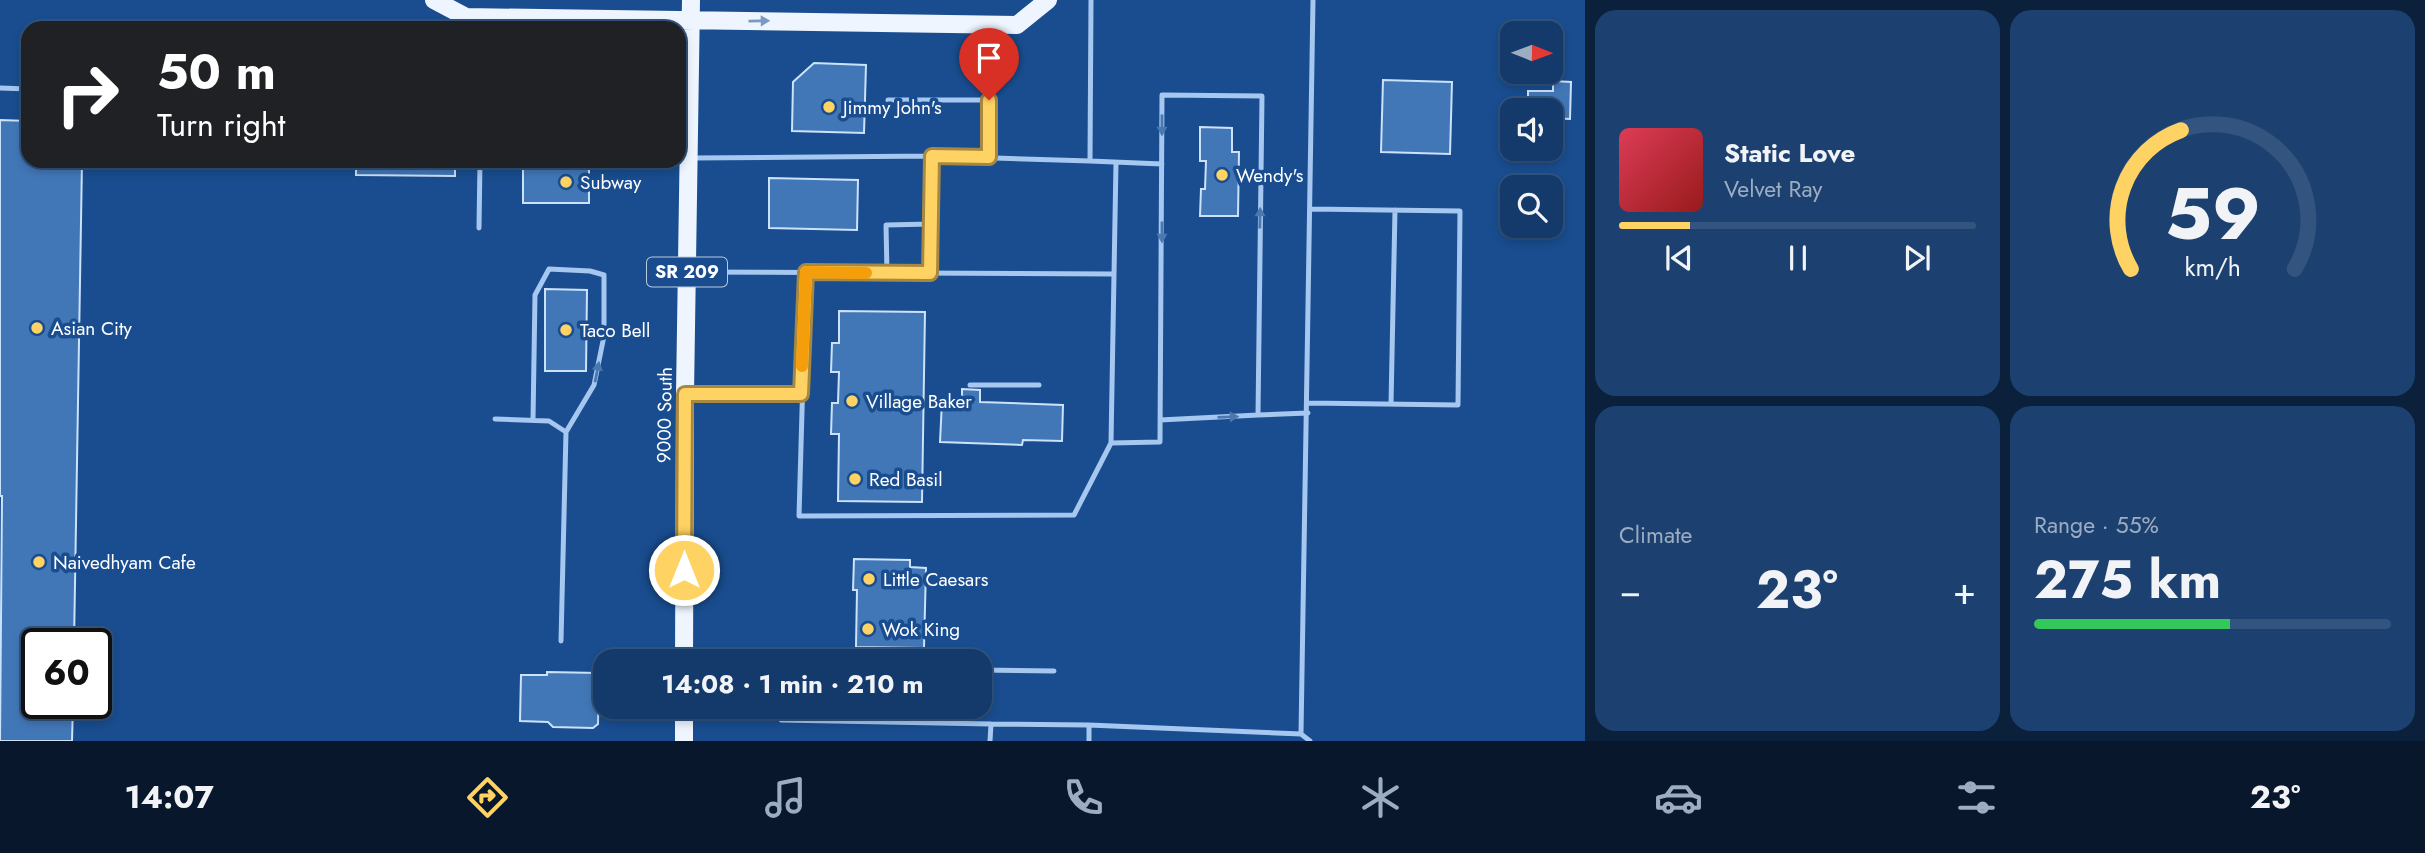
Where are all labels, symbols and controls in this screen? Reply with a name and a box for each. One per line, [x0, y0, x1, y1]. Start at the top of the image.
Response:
one-way arrow [748, 15, 770, 27]
north arrow [1500, 21, 1563, 84]
map controls [1500, 21, 1563, 238]
pin [959, 28, 1019, 100]
text: 50 m [157, 37, 276, 107]
icon: arrive [970, 39, 1008, 77]
icon: right [42, 49, 133, 140]
place label: Jimmy John's [840, 94, 942, 121]
button: sound [1500, 98, 1563, 161]
marker: Jimmy John's [821, 99, 837, 115]
text: Turn right [157, 102, 286, 148]
one-way arrow [1156, 114, 1168, 136]
text: Static Love [1724, 134, 1856, 172]
text: 59 [2165, 161, 2260, 266]
place label: Wendy's [1236, 162, 1304, 189]
marker: Wendy's [1214, 167, 1230, 183]
place label: Subway [580, 169, 642, 196]
text: Velvet Ray [1724, 172, 1822, 206]
marker: Subway [558, 174, 574, 190]
button: search [1500, 175, 1563, 238]
one-way arrow [1255, 207, 1266, 229]
one-way arrow [1156, 221, 1168, 243]
icon: previous [1660, 239, 1698, 277]
icon: pause [1779, 239, 1817, 277]
icon: next [1898, 239, 1936, 277]
text: km/h [2184, 249, 2241, 285]
road number: SR 209 [647, 258, 727, 286]
place label: Asian City [51, 315, 132, 342]
place label: Taco Bell [580, 317, 650, 344]
marker: Asian City [29, 320, 45, 336]
marker: Taco Bell [558, 322, 574, 338]
one-way arrow [591, 361, 602, 383]
street label: 9000 South [650, 367, 679, 463]
place label: Village Baker [866, 388, 972, 415]
marker: Village Baker [844, 393, 860, 409]
one-way arrow [1218, 411, 1240, 422]
place label: Red Basil [869, 466, 943, 493]
marker: Red Basil [847, 471, 863, 487]
text: Range · 55% [2034, 508, 2159, 542]
text: Climate [1619, 518, 1692, 552]
position arrow [647, 533, 721, 607]
text: 275 km [2034, 542, 2221, 618]
place label: Naivedhyam Cafe [53, 549, 196, 576]
text: 23° [1756, 552, 1838, 628]
marker: Naivedhyam Cafe [31, 554, 47, 570]
text: − [1619, 563, 1641, 618]
text: + [1953, 563, 1976, 618]
place label: Little Caesars [883, 566, 989, 593]
marker: Little Caesars [861, 571, 877, 587]
place label: Wok King [882, 616, 960, 643]
marker: Wok King [860, 621, 876, 637]
speed limit sign: 60 [21, 628, 112, 719]
text: 14:08 · 1 min · 210 m [661, 665, 924, 703]
icon: directions [463, 773, 512, 822]
icon: music [761, 773, 810, 822]
icon: phone [1059, 773, 1108, 822]
icon: climate [1356, 773, 1405, 822]
icon: car [1654, 773, 1703, 822]
icon: filters [1952, 773, 2001, 822]
text: 14:07 [124, 774, 214, 820]
text: 23° [2250, 774, 2300, 820]

